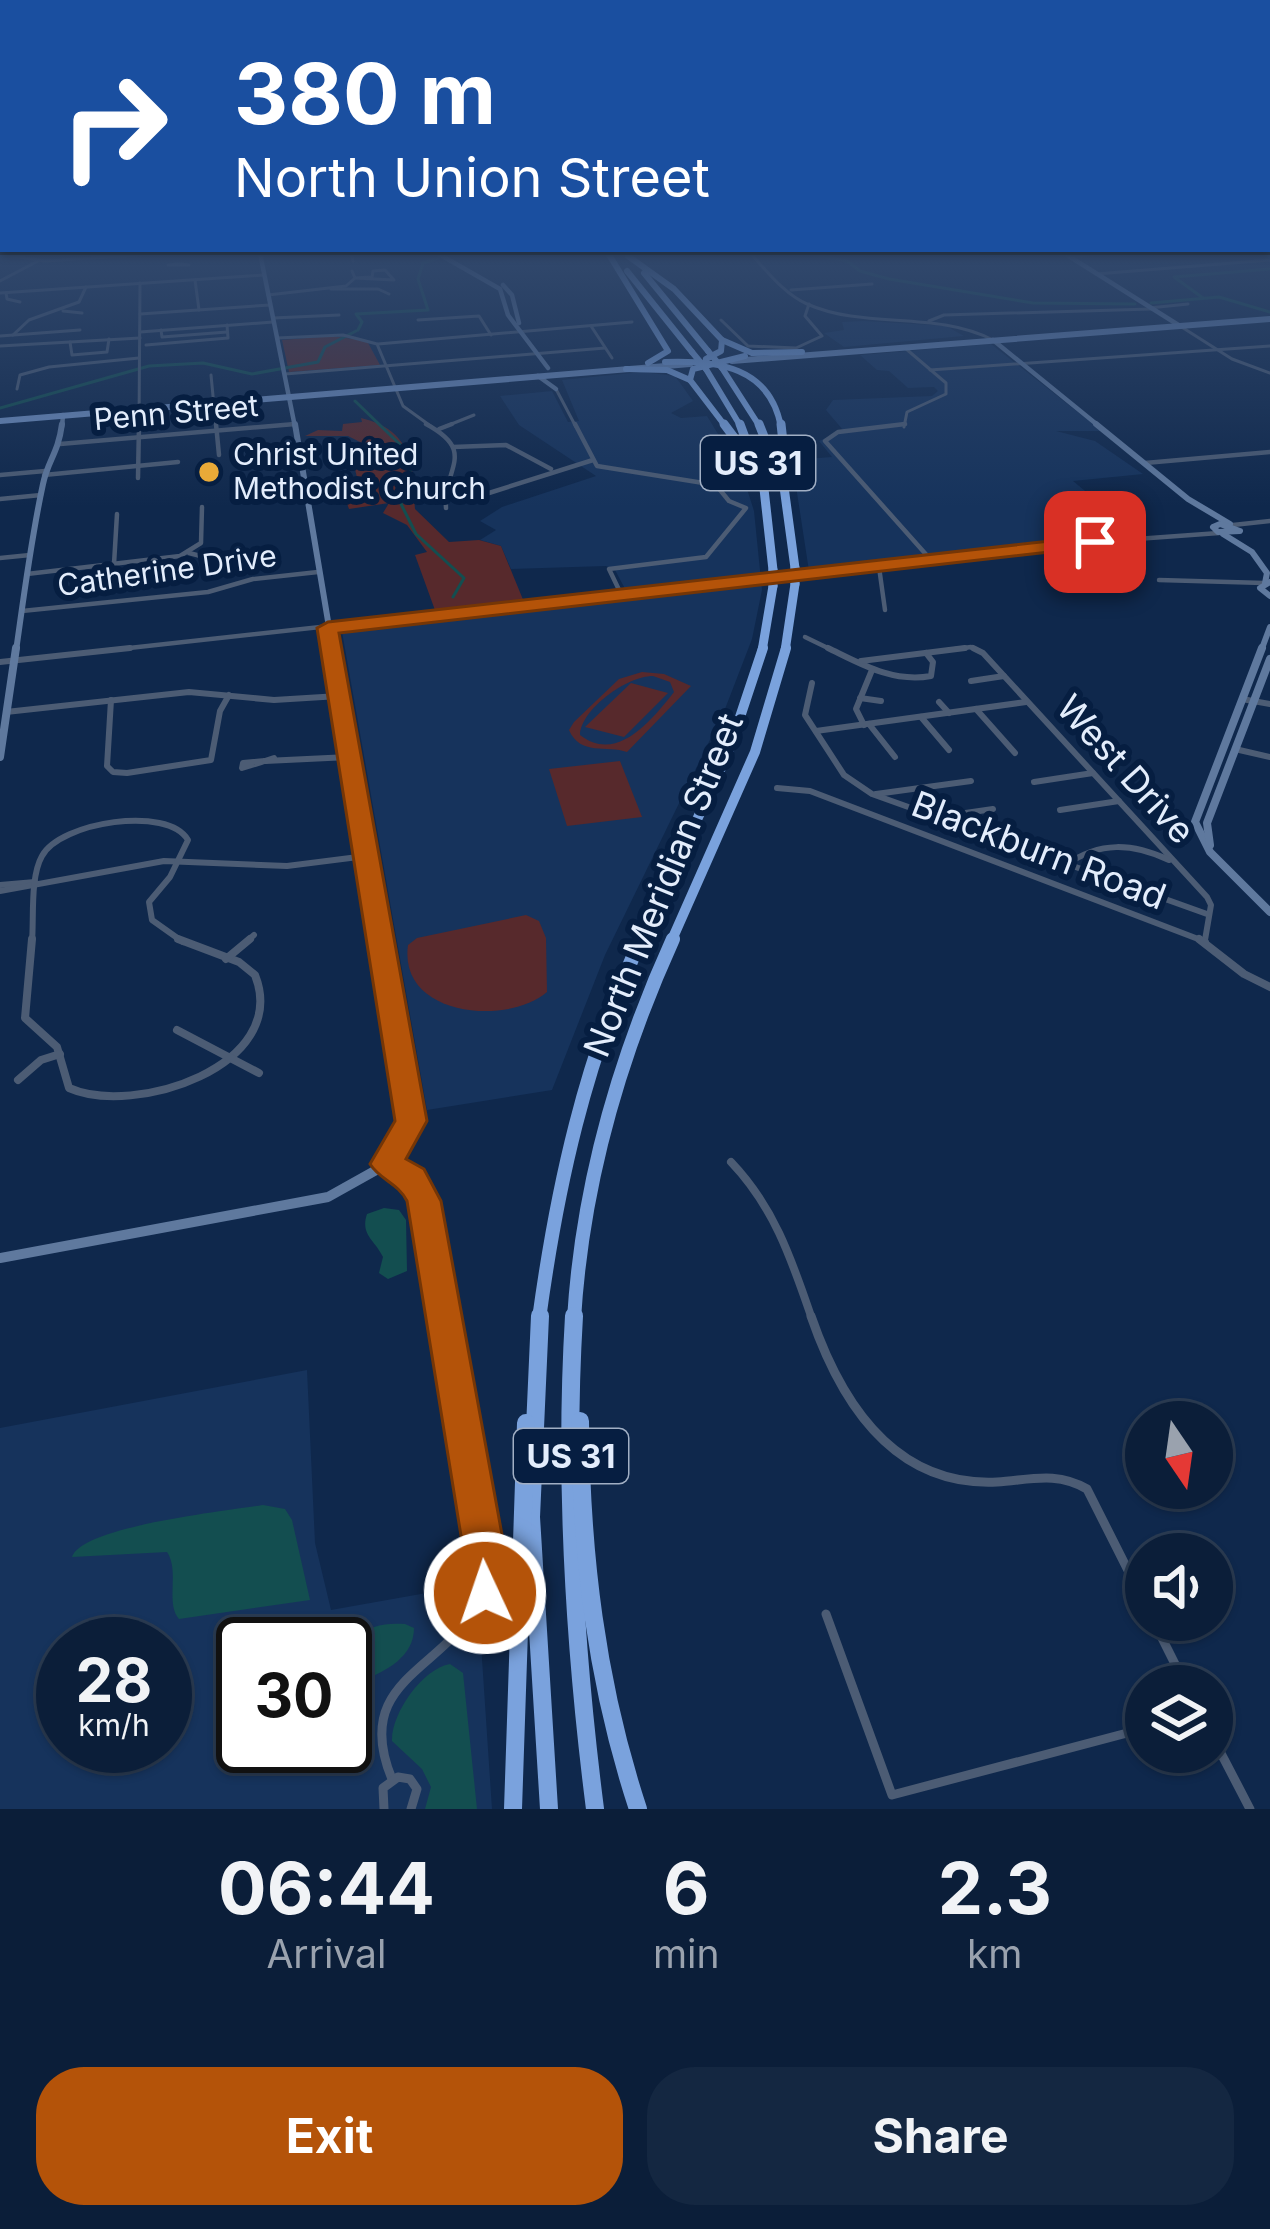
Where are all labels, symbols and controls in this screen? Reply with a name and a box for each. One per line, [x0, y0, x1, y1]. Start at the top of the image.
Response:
text: 380 m [234, 43, 496, 144]
icon: right [36, 48, 192, 204]
text: North Union Street [234, 145, 710, 210]
street label: Penn Street [92, 387, 260, 437]
place label: Christ United Methodist Church [233, 436, 486, 506]
road number: US 31 [701, 436, 815, 490]
marker: Christ United Methodist Church [196, 459, 222, 485]
pin [1044, 491, 1146, 593]
icon: arrive [1062, 509, 1128, 575]
street label: Catherine Drive [55, 537, 279, 603]
street label: West Drive [1048, 686, 1204, 852]
street label: North Meridian Street [574, 707, 752, 1063]
street label: Blackburn Road [906, 781, 1172, 919]
north arrow [1125, 1401, 1233, 1509]
map controls [1125, 1401, 1233, 1773]
road number: US 31 [514, 1429, 628, 1483]
position arrow [422, 1530, 548, 1656]
button: sound [1125, 1533, 1233, 1641]
speed limit sign: 30 [216, 1617, 372, 1773]
text: 28 [76, 1644, 152, 1716]
button: layers [1125, 1665, 1233, 1773]
text: km/h [78, 1707, 150, 1743]
text: 06:44 [218, 1844, 435, 1931]
text: 6 [663, 1844, 710, 1931]
text: 2.3 [938, 1844, 1052, 1931]
text: Arrival [266, 1930, 386, 1977]
text: min [653, 1930, 720, 1977]
text: km [967, 1930, 1023, 1977]
button: Exit [36, 2067, 623, 2205]
button: Share [647, 2067, 1234, 2205]

